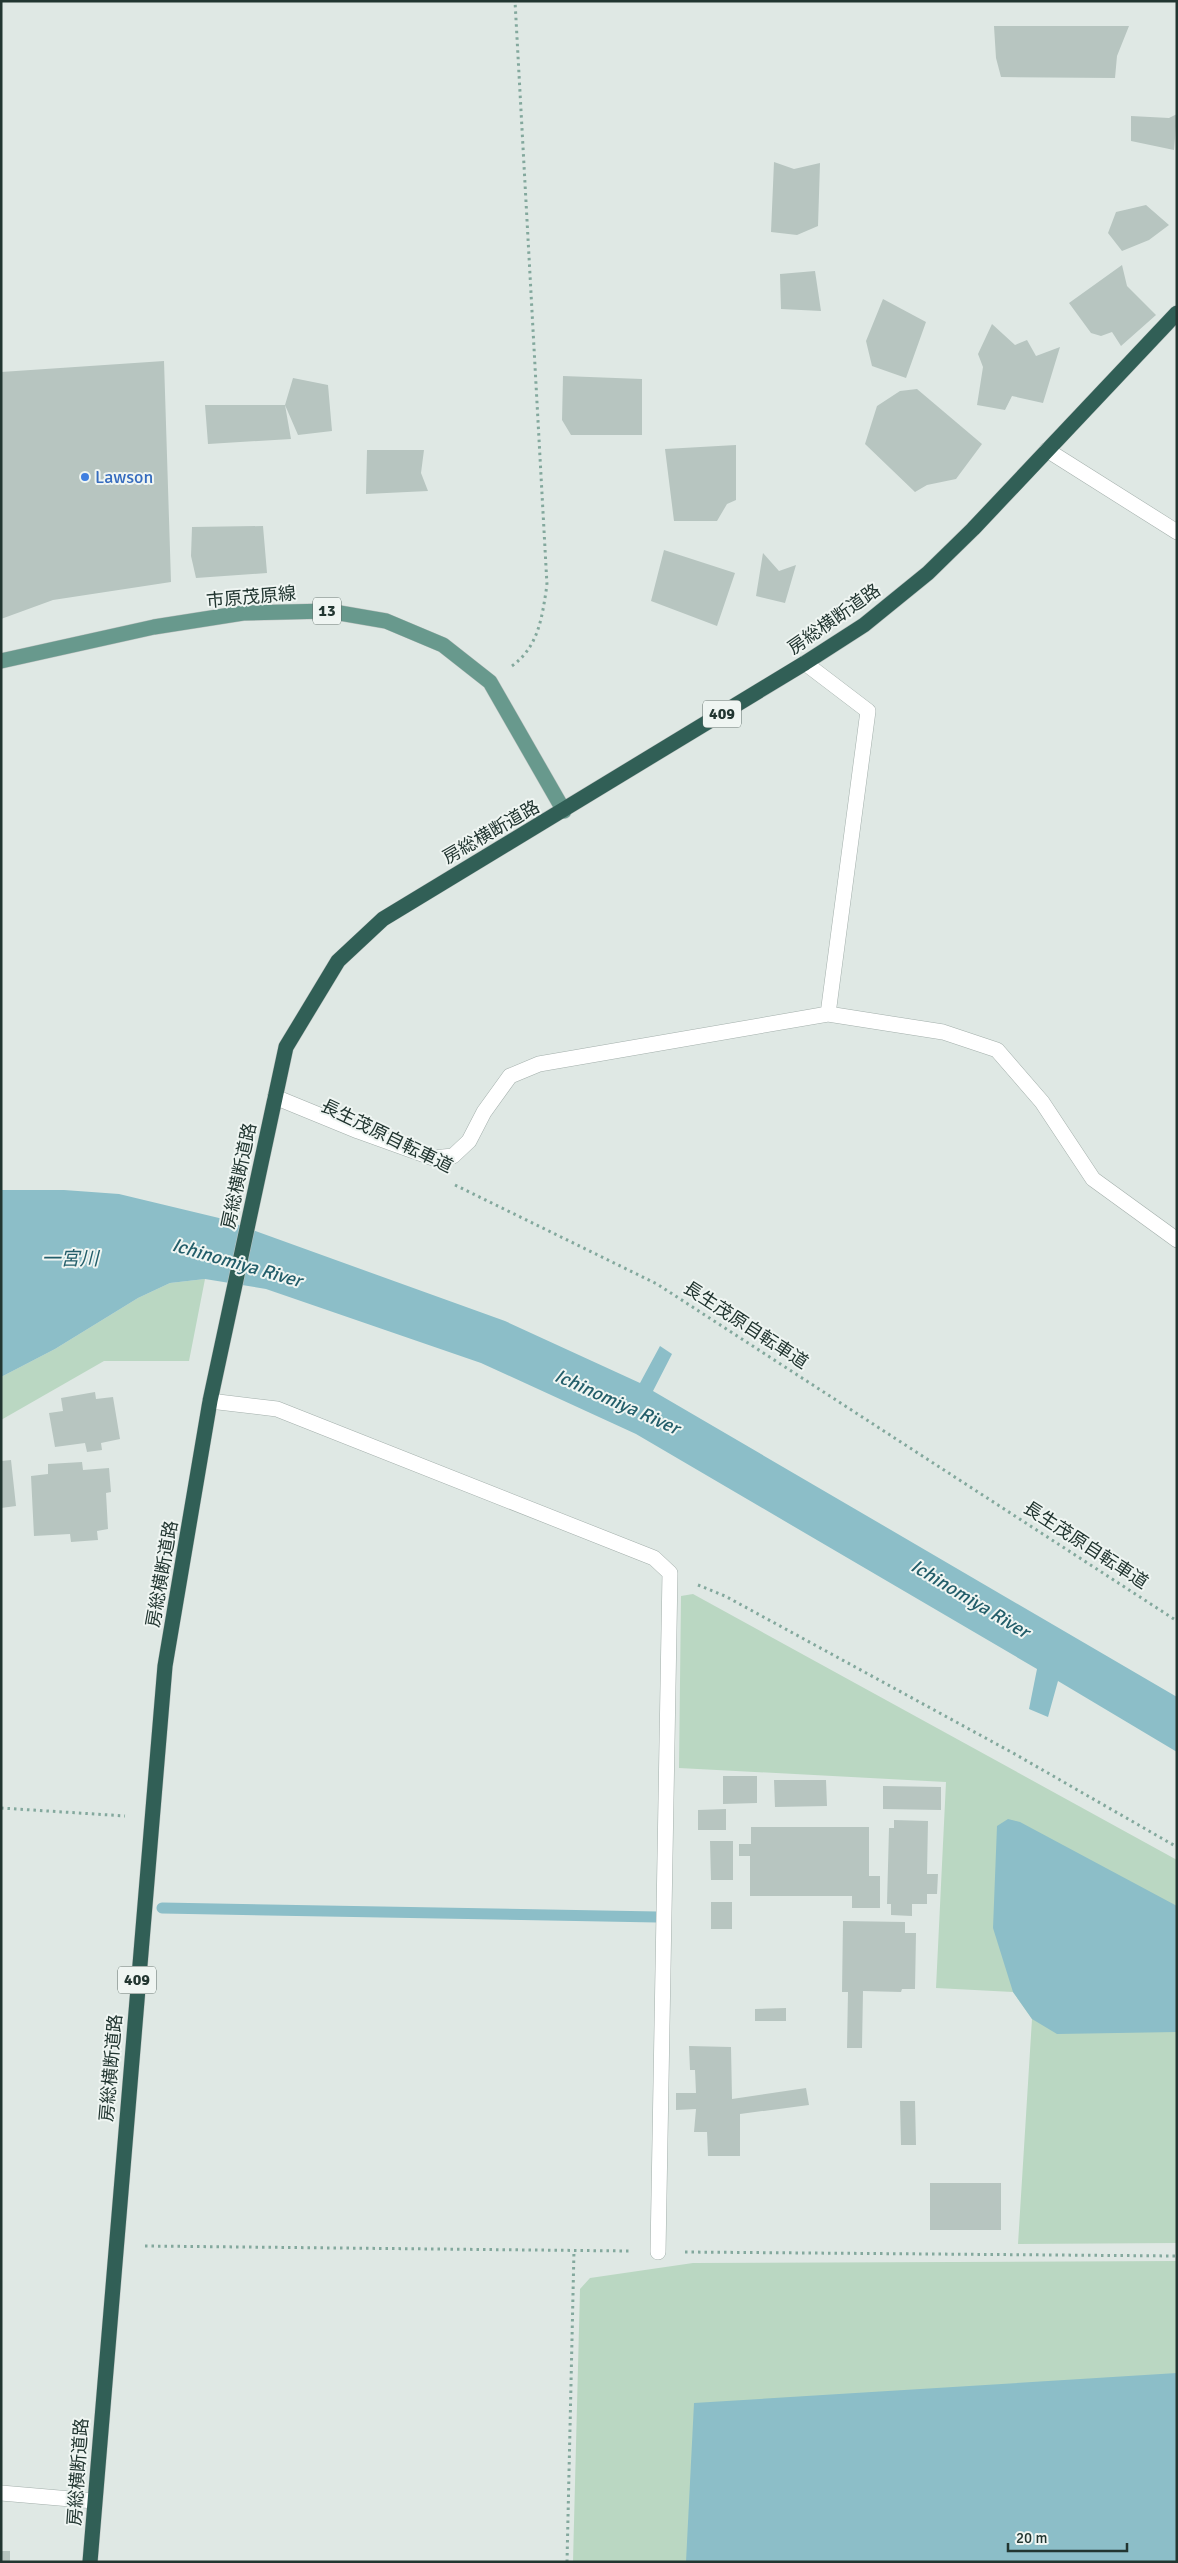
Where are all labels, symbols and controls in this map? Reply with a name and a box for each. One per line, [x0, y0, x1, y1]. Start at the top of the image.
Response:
place label: Lawson [95, 466, 153, 488]
marker: Lawson [79, 471, 91, 483]
street label: 房総横断道路 [783, 579, 885, 659]
street label: 市原茂原線 [205, 582, 297, 612]
road number: 13 [313, 598, 341, 624]
road number: 409 [703, 701, 741, 728]
street label: 房総横断道路 [439, 795, 543, 869]
street label: 長生茂原自転車道 [317, 1095, 457, 1177]
street label: 房総横断道路 [217, 1121, 261, 1231]
water label: Ichinomiya River [169, 1233, 308, 1294]
water label: 一宮川 [41, 1247, 100, 1271]
street label: 長生茂原自転車道 [680, 1277, 812, 1373]
water label: Ichinomiya River [551, 1364, 686, 1441]
street label: 長生茂原自転車道 [1020, 1497, 1152, 1593]
street label: 房総横断道路 [142, 1519, 182, 1629]
water label: Ichinomiya River [906, 1554, 1036, 1645]
road number: 409 [118, 1966, 156, 1994]
street label: 房総横断道路 [95, 2013, 127, 2123]
street label: 房総横断道路 [63, 2417, 93, 2527]
scale bar [1008, 2520, 1127, 2552]
text: 20 m [1016, 2529, 1047, 2547]

